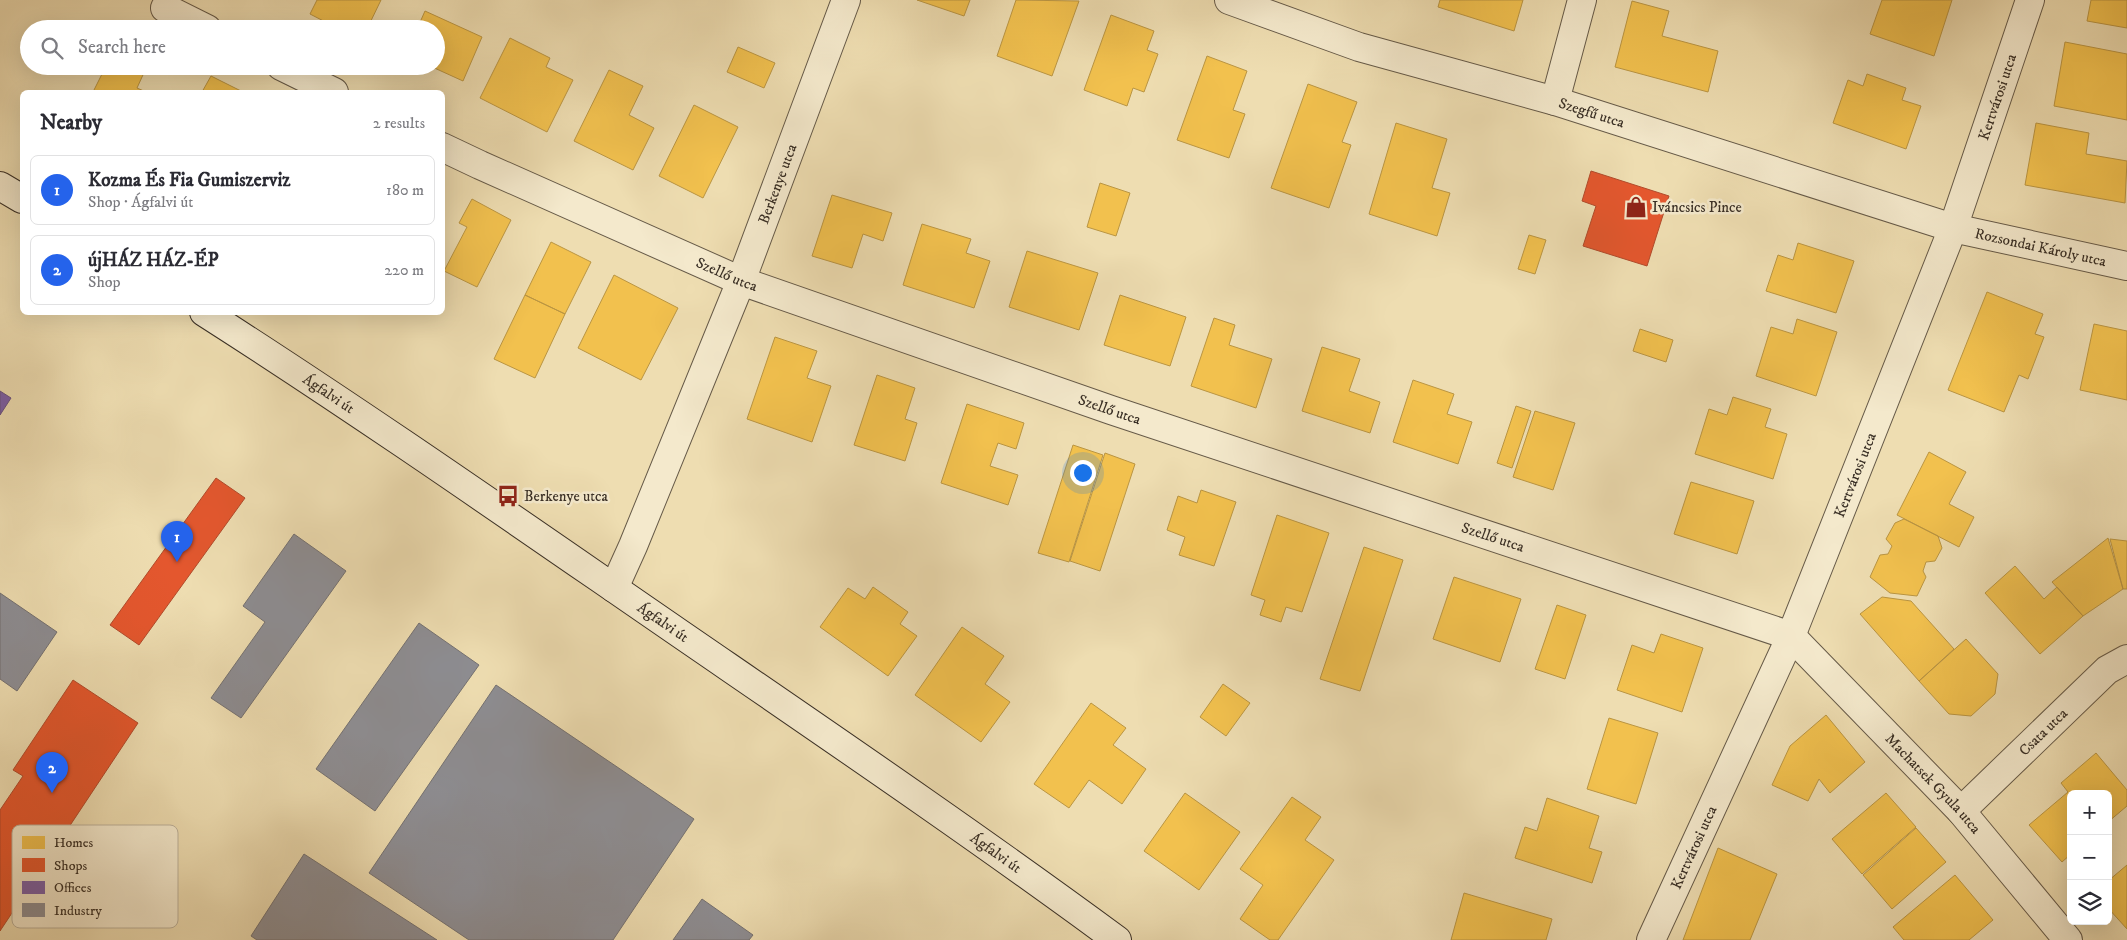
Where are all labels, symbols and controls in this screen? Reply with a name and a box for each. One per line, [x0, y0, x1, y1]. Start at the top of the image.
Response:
search box [20, 20, 445, 75]
icon: search [38, 34, 66, 62]
text: Search here [78, 36, 166, 59]
street label: Kertvárosi utca [1974, 51, 2021, 143]
street label: Szegfű utca [1556, 93, 1628, 132]
text: Nearby [40, 110, 102, 136]
text: 2 results [373, 113, 425, 133]
street label: Berkenye utca [754, 141, 801, 226]
text: Kozma És Fia Gumiszerviz [88, 169, 291, 192]
text: 1 [54, 180, 60, 200]
text: 180 m [386, 180, 424, 200]
text: Shop · Ágfalvi út [88, 192, 193, 212]
shop icon: Iváncsics Pince [1623, 194, 1649, 220]
place label: Iváncsics Pince [1652, 198, 1742, 217]
street label: Rozsondai Károly utca [1973, 224, 2109, 271]
text: újHÁZ HÁZ-ÉP [88, 249, 219, 272]
street label: Szellő utca [693, 253, 761, 296]
text: 2 [53, 260, 61, 280]
text: 220 m [384, 260, 424, 280]
text: Shop [88, 272, 121, 292]
street label: Ágfalvi út [299, 369, 358, 418]
street label: Szellő utca [1076, 390, 1144, 429]
street label: Kertvárosi utca [1830, 429, 1881, 520]
your location [1070, 460, 1096, 486]
bus stop icon: Berkenye utca [495, 483, 521, 509]
place label: Berkenye utca [524, 487, 609, 506]
street label: Szellő utca [1459, 518, 1527, 556]
pin: 1 [161, 521, 193, 562]
street label: Ágfalvi út [634, 597, 693, 646]
street label: Csata utca [2015, 703, 2072, 760]
street label: Machatsek Gyula utca [1881, 729, 1986, 838]
pin: 2 [36, 752, 68, 793]
map controls [2067, 790, 2112, 925]
button: + [2067, 790, 2112, 835]
street label: Kertvárosi utca [1666, 802, 1721, 892]
legend [12, 825, 178, 928]
street label: Ágfalvi út [967, 827, 1025, 877]
text: Homes [54, 834, 94, 852]
button: − [2067, 835, 2112, 880]
text: Shops [54, 857, 87, 875]
text: Offices [54, 879, 92, 897]
button: layers [2067, 880, 2112, 925]
text: Industry [54, 902, 102, 920]

